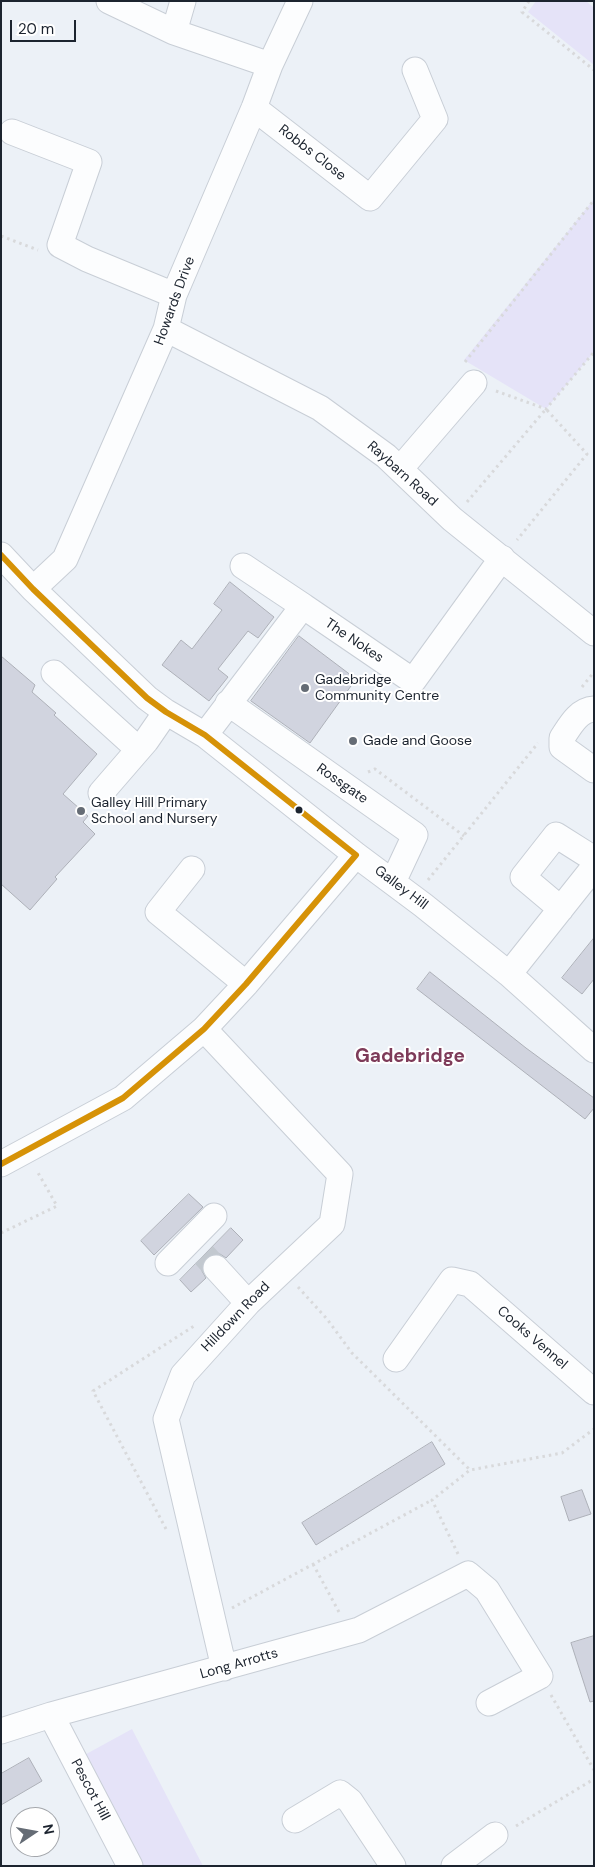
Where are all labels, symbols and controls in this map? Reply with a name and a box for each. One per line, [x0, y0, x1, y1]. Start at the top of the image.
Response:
scale bar [12, 10, 79, 42]
text: 20 m [18, 19, 54, 39]
street label: Robbs Close [275, 121, 349, 185]
street label: Howards Drive [151, 254, 199, 348]
street label: Raybarn Road [363, 438, 441, 510]
street label: The Nokes [321, 615, 387, 667]
place label: Gadebridge Community Centre [315, 672, 439, 704]
marker: Gadebridge Community Centre [299, 682, 311, 694]
place label: Gade and Goose [363, 733, 472, 749]
marker: Gade and Goose [347, 735, 359, 747]
street label: Rossgate [313, 760, 371, 808]
place label: Galley Hill Primary School and Nursery [91, 795, 218, 828]
marker: Galley Hill Primary School and Nursery [75, 805, 87, 817]
unlabelled marker [294, 805, 304, 815]
street label: Galley Hill [371, 862, 431, 914]
district label: Gadebridge [355, 1046, 465, 1068]
street label: Hilldown Road [198, 1278, 274, 1356]
street label: Cooks Vennel [493, 1303, 571, 1373]
street label: Long Arrotts [198, 1645, 280, 1683]
street label: Pescot Hill [67, 1756, 113, 1824]
north arrow [10, 1807, 60, 1857]
text: N [39, 1822, 59, 1836]

